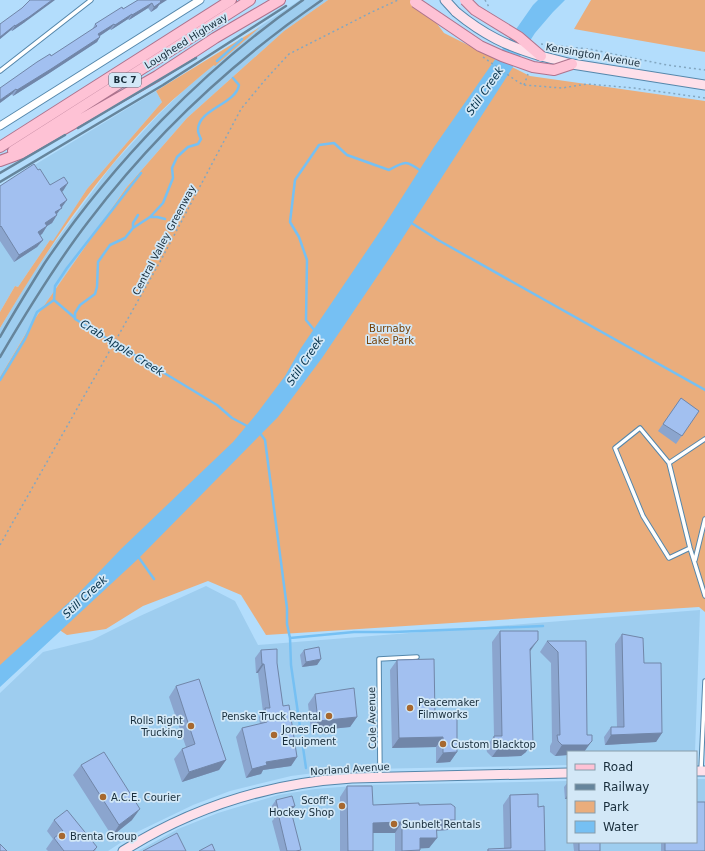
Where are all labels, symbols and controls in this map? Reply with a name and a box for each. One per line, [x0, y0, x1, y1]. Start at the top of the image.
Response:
street label: Lougheed Highway [143, 11, 230, 71]
street label: Kensington Avenue [545, 41, 641, 69]
water label: Still Creek [464, 64, 507, 118]
road number: BC 7 [109, 73, 141, 87]
street label: Central Valley Greenway [130, 183, 198, 297]
water label: Crab Apple Creek [78, 317, 167, 379]
park label: Burnaby Lake Park [366, 323, 414, 346]
water label: Still Creek [284, 334, 326, 388]
water label: Still Creek [60, 573, 110, 621]
street label: Cole Avenue [366, 687, 378, 749]
place label: Peacemaker Filmworks [418, 697, 480, 720]
marker: Peacemaker Filmworks [405, 703, 415, 713]
place label: Penske Truck Rental [221, 711, 321, 722]
marker: Penske Truck Rental [324, 711, 334, 721]
place label: Rolls Right Trucking [130, 715, 183, 738]
marker: Rolls Right Trucking [186, 721, 196, 731]
place label: Jones Food Equipment [281, 724, 336, 747]
marker: Jones Food Equipment [269, 730, 279, 740]
marker: Custom Blacktop [438, 739, 448, 749]
place label: Custom Blacktop [451, 739, 536, 750]
legend [567, 751, 697, 843]
text: Road [603, 760, 633, 774]
street label: Norland Avenue [310, 761, 390, 777]
text: Railway [603, 780, 649, 794]
marker: A.C.E. Courier [98, 792, 108, 802]
place label: A.C.E. Courier [111, 792, 181, 803]
place label: Scoff's Hockey Shop [269, 795, 334, 818]
text: Park [603, 800, 629, 814]
marker: Scoff's Hockey Shop [337, 801, 347, 811]
marker: Sunbelt Rentals [389, 819, 399, 829]
place label: Sunbelt Rentals [402, 819, 480, 830]
text: Water [603, 820, 639, 834]
marker: Brenta Group [57, 831, 67, 841]
place label: Brenta Group [70, 831, 137, 842]

